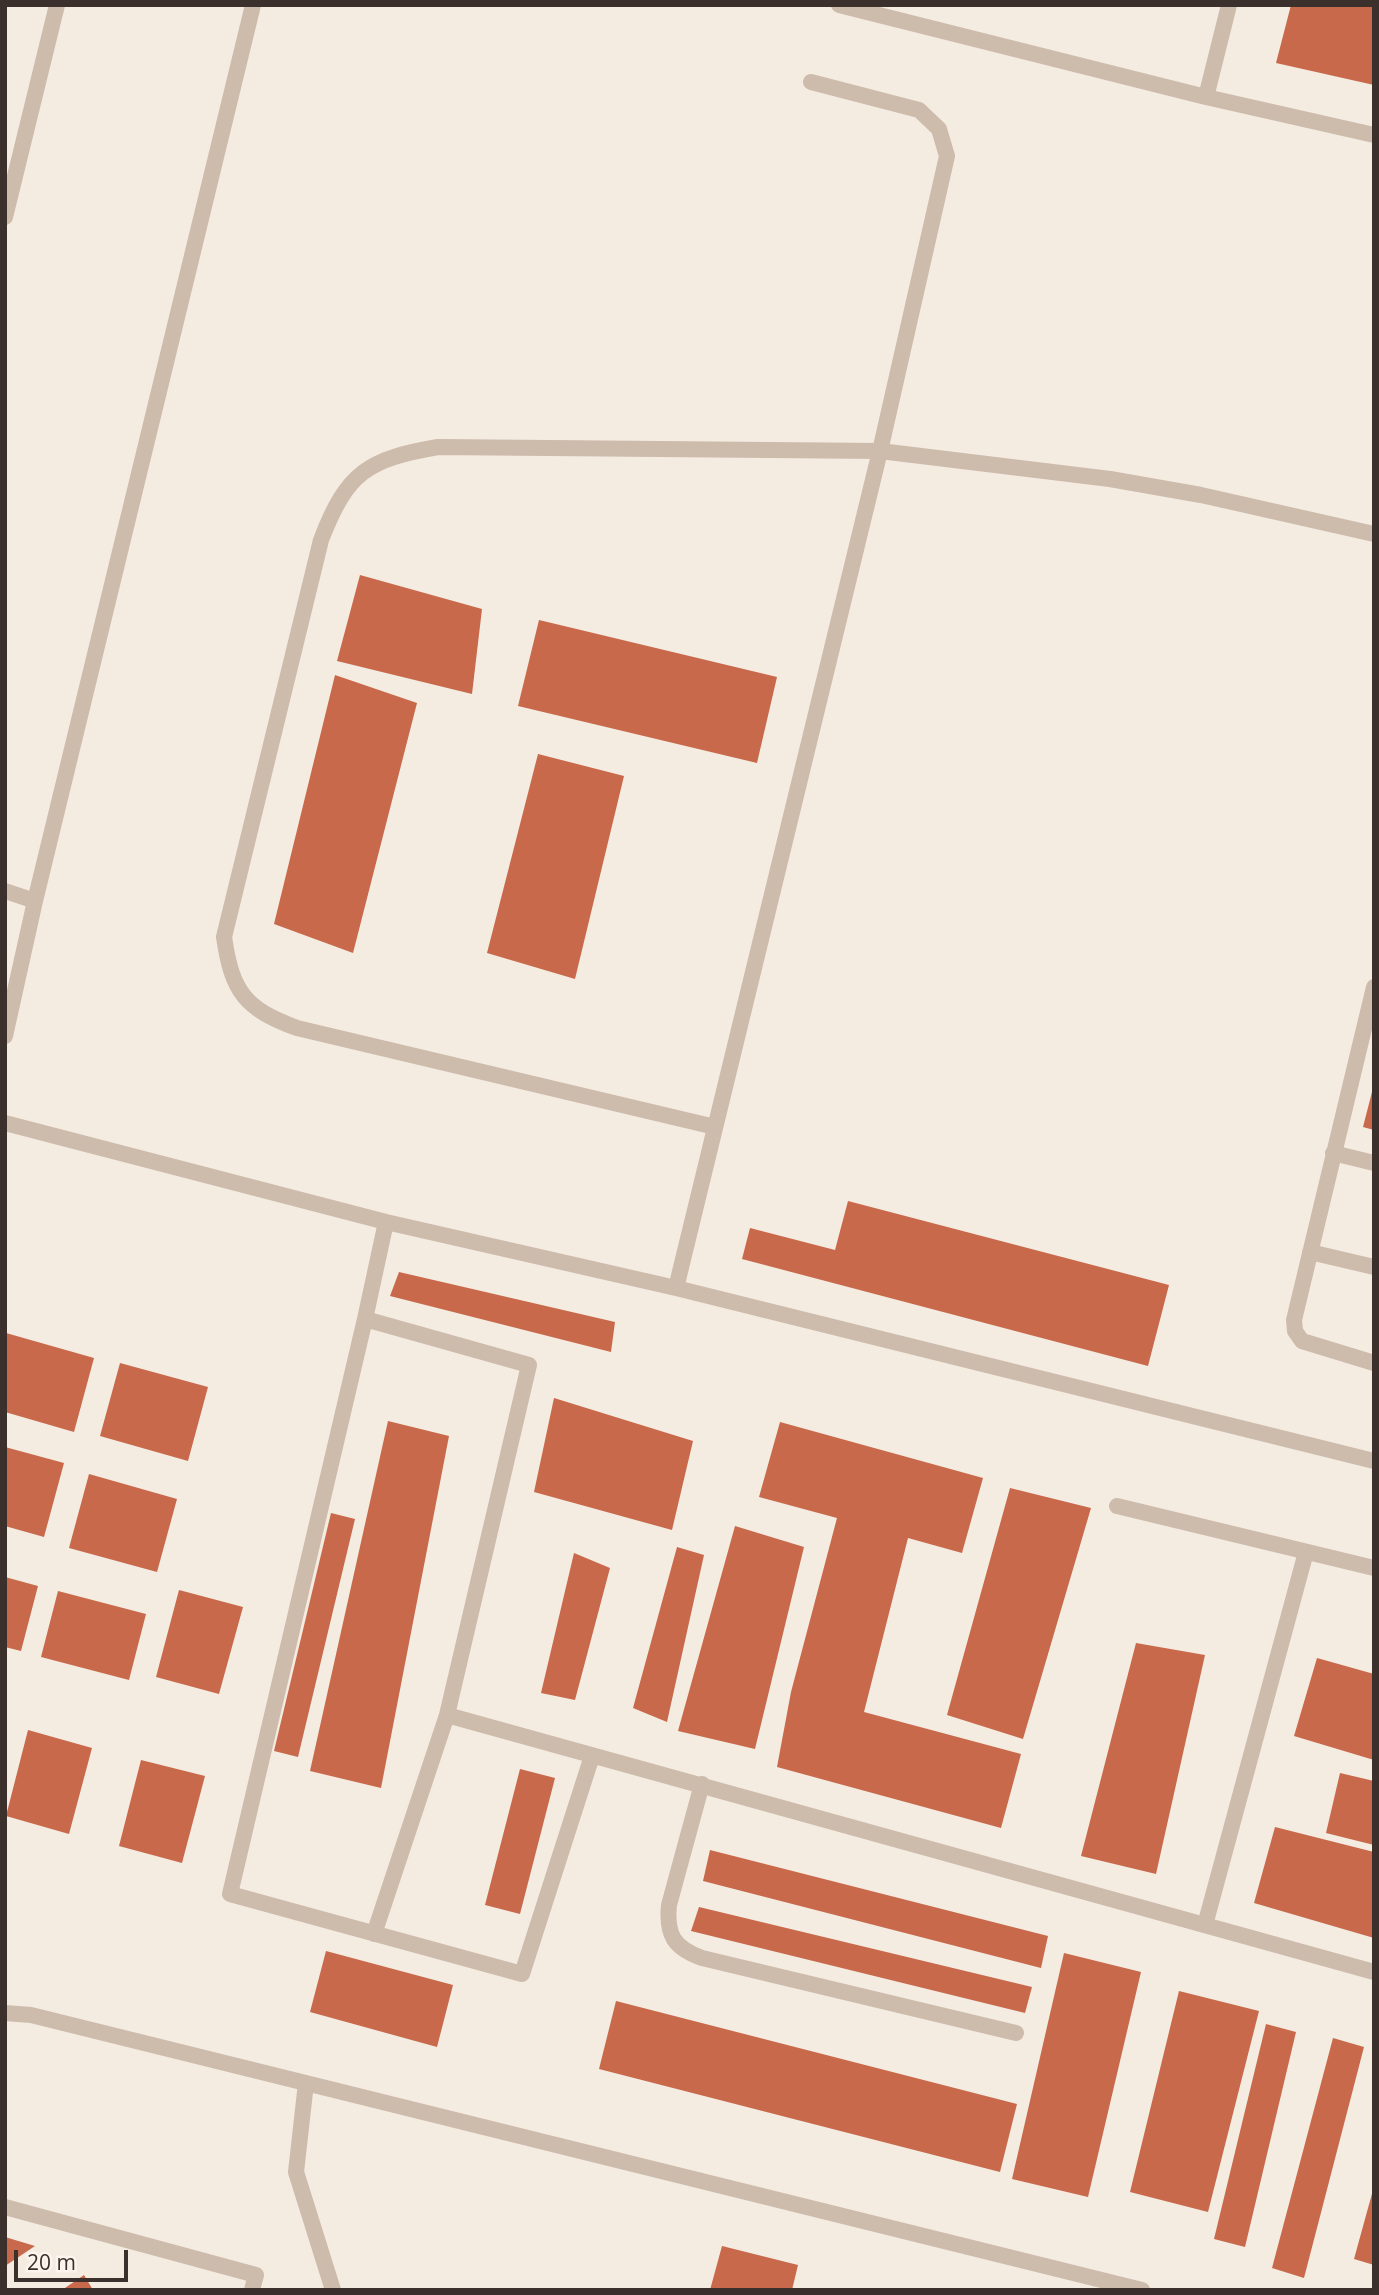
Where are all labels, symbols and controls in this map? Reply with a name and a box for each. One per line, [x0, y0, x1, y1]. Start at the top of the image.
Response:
scale bar [18, 2236, 131, 2280]
text: 20 m [27, 2248, 76, 2276]

